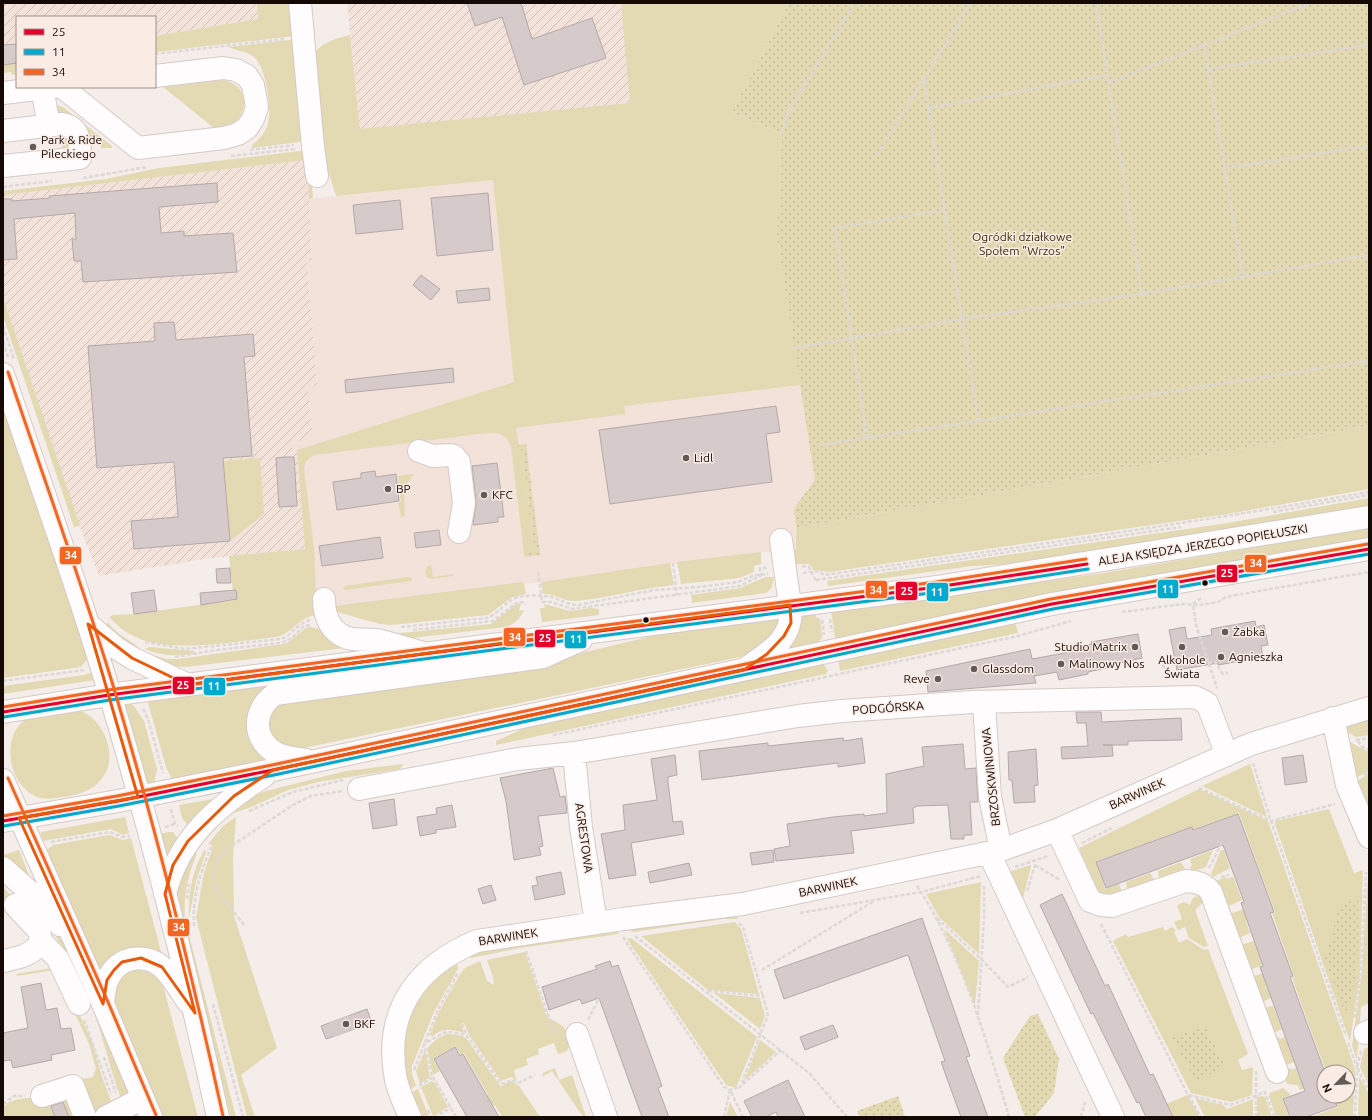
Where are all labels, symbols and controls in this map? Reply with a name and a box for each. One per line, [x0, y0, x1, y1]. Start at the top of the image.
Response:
legend [16, 16, 156, 88]
text: 25 [52, 25, 66, 38]
text: 11 [52, 45, 66, 58]
text: 34 [52, 65, 66, 78]
place label: Park & Ride Pileckiego [41, 133, 102, 160]
marker: Park & Ride Pileckiego [28, 142, 38, 152]
park label: Ogródki działkowe Społem "Wrzos" [972, 230, 1072, 257]
place label: Lidl [694, 451, 713, 464]
marker: Lidl [681, 453, 691, 463]
place label: BP [396, 482, 411, 495]
marker: BP [383, 484, 393, 494]
place label: KFC [492, 488, 514, 501]
marker: KFC [479, 490, 489, 500]
street label: ALEJA KSIĘDZA JERZEGO POPIEŁUSZKI [1097, 522, 1308, 567]
line badge: 34 [59, 546, 82, 565]
text: 34 [65, 549, 77, 561]
line badge: 34 [1244, 554, 1267, 573]
text: 34 [1250, 557, 1262, 569]
line badge: 25 [1216, 564, 1238, 583]
text: 25 [1221, 567, 1233, 579]
unlabelled marker [1200, 578, 1210, 588]
line badge: 11 [1157, 579, 1179, 599]
line badge: 34 [865, 580, 888, 599]
line badge: 25 [895, 581, 918, 601]
line badge: 11 [926, 582, 949, 602]
text: 11 [1162, 583, 1174, 595]
text: 34 [870, 584, 882, 596]
text: 25 [901, 585, 913, 597]
text: 11 [931, 586, 943, 598]
unlabelled marker [641, 615, 651, 625]
place label: Żabka [1233, 625, 1265, 638]
line badge: 34 [503, 627, 526, 647]
marker: Żabka [1220, 627, 1230, 637]
line badge: 25 [534, 629, 556, 648]
line badge: 11 [564, 630, 587, 649]
text: 34 [509, 631, 521, 643]
text: 25 [539, 632, 551, 644]
text: 11 [570, 633, 582, 645]
place label: Studio Matrix [1055, 640, 1127, 653]
marker: Studio Matrix [1130, 642, 1140, 652]
marker: Alkohole Świata [1177, 642, 1187, 652]
place label: Agnieszka [1229, 650, 1283, 663]
marker: Agnieszka [1216, 652, 1226, 662]
place label: Alkohole Świata [1158, 653, 1206, 680]
place label: Malinowy Nos [1069, 657, 1144, 670]
marker: Malinowy Nos [1056, 659, 1066, 669]
place label: Glassdom [982, 662, 1034, 675]
marker: Glassdom [969, 664, 979, 674]
place label: Reve [903, 672, 930, 685]
marker: Reve [933, 674, 943, 684]
line badge: 25 [172, 676, 195, 695]
line badge: 11 [203, 677, 226, 696]
text: 25 [177, 679, 189, 691]
text: 11 [208, 680, 220, 692]
street label: PODGÓRSKA [852, 699, 924, 716]
street label: BRZOSKWINIOWA [979, 727, 1002, 827]
street label: BARWINEK [1107, 775, 1167, 812]
street label: AGRESTOWA [573, 802, 596, 874]
street label: BARWINEK [797, 874, 859, 899]
line badge: 34 [167, 918, 190, 937]
text: 34 [173, 921, 185, 933]
street label: BARWINEK [477, 925, 539, 948]
place label: BKF [354, 1017, 375, 1030]
marker: BKF [341, 1019, 351, 1029]
north arrow [1316, 1064, 1356, 1104]
text: N [1320, 1082, 1334, 1094]

